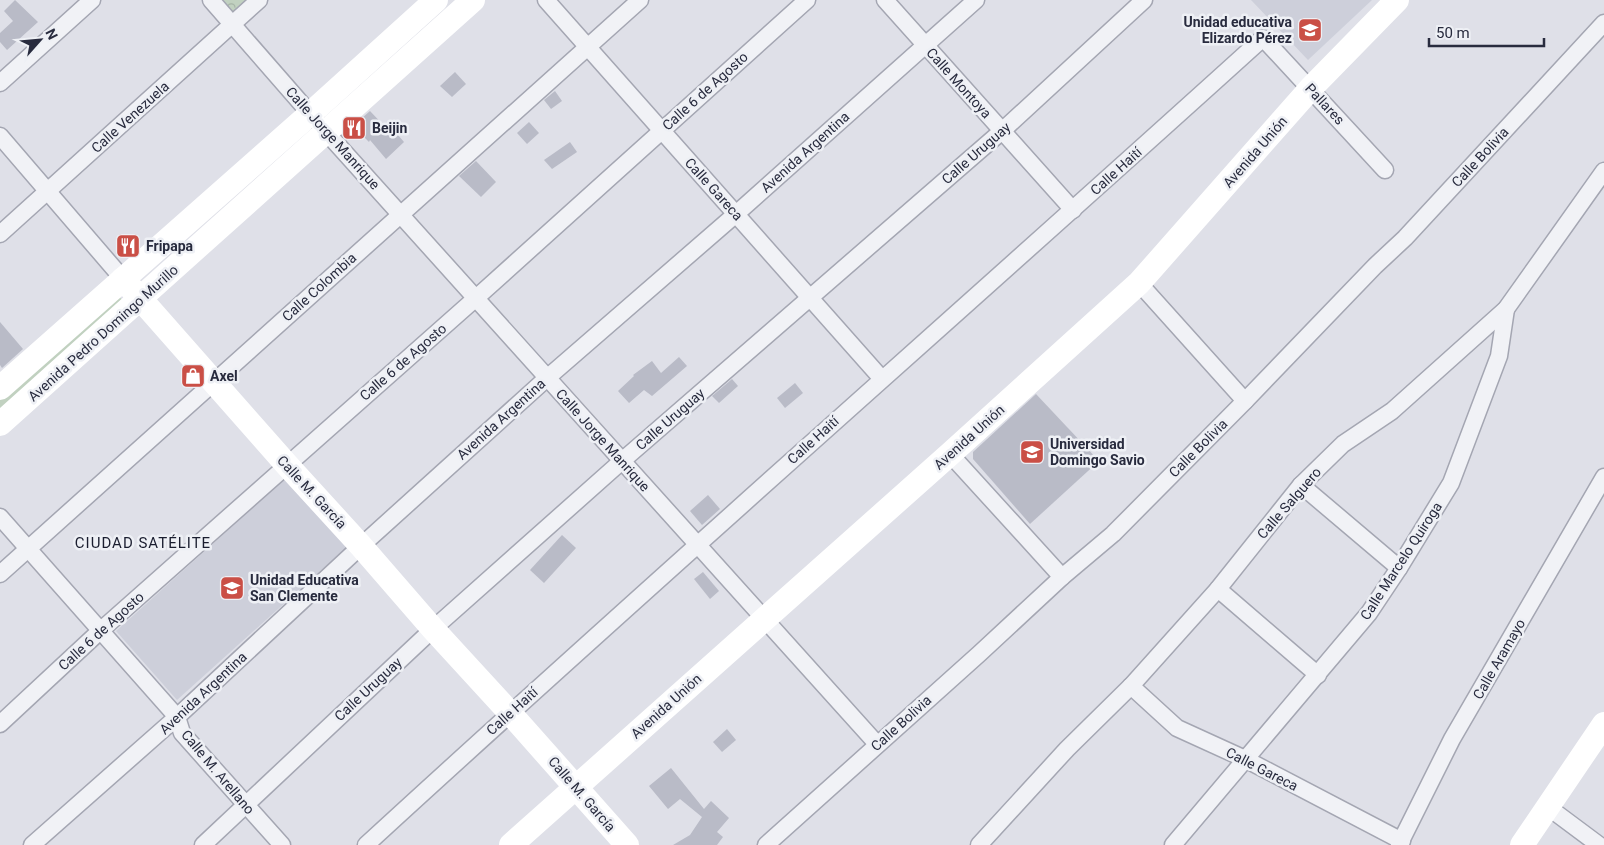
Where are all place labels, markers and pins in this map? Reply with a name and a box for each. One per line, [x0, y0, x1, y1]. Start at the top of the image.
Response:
place label: Unidad educativa Elizardo Pérez [1183, 14, 1292, 46]
school or university icon: Unidad educativa Elizardo Pérez [1297, 17, 1323, 43]
restaurant icon: Beijin [341, 115, 367, 141]
place label: Beijin [372, 120, 408, 136]
restaurant icon: Fripapa [115, 233, 141, 259]
place label: Fripapa [146, 238, 194, 254]
shop icon: Axel [180, 363, 206, 389]
place label: Axel [210, 368, 238, 384]
place label: Universidad Domingo Savio [1050, 436, 1145, 468]
school or university icon: Universidad Domingo Savio [1019, 439, 1045, 465]
place label: Unidad Educativa San Clemente [250, 572, 359, 604]
school or university icon: Unidad Educativa San Clemente [219, 575, 245, 601]

